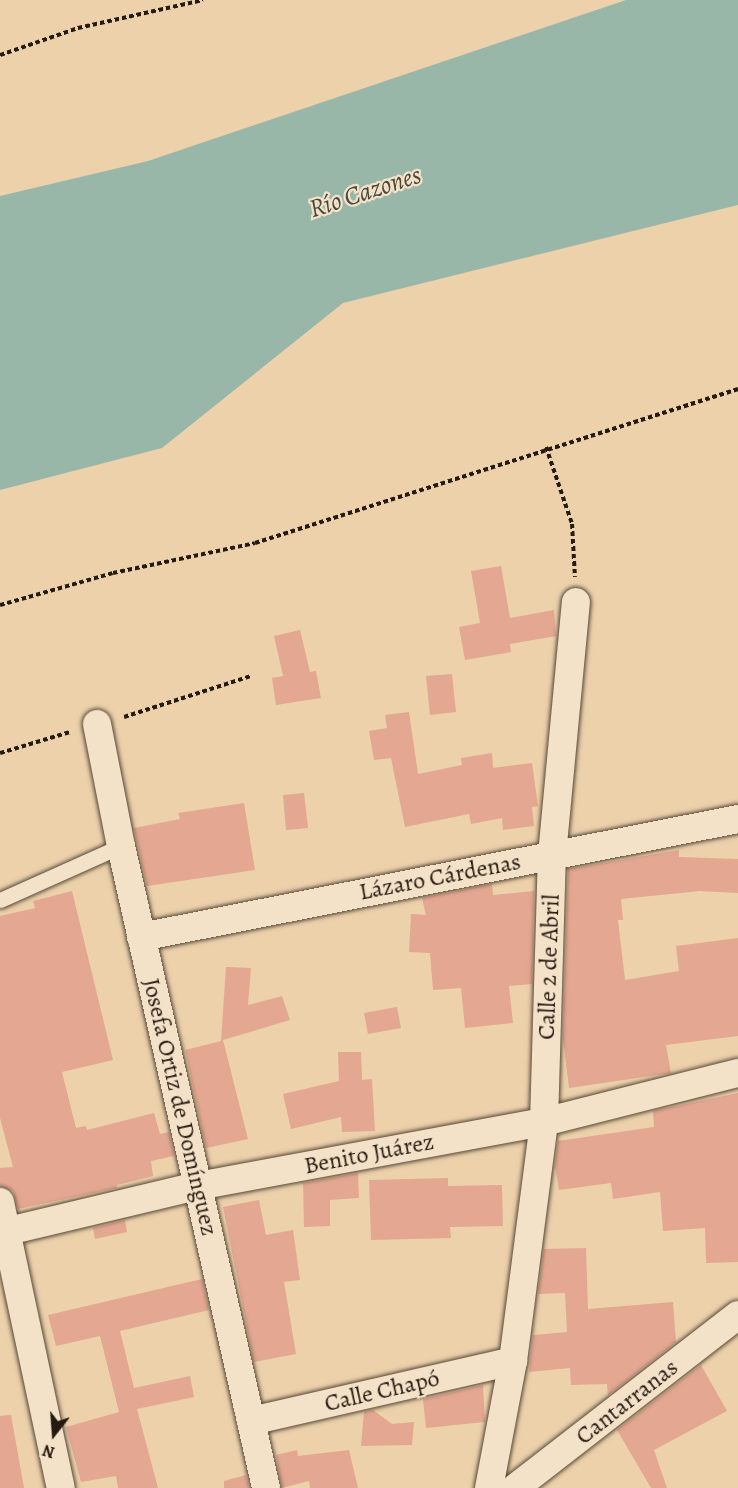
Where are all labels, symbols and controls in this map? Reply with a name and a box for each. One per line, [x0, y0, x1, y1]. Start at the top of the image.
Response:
water label: Río Cazones [305, 159, 425, 225]
street label: Lázaro Cárdenas [357, 847, 523, 907]
street label: Calle 2 de Abril [532, 894, 566, 1040]
street label: Josefa Ortiz de Domínguez [136, 976, 224, 1238]
street label: Benito Juárez [302, 1127, 436, 1181]
street label: Cantarranas [570, 1353, 684, 1451]
street label: Calle Chapó [322, 1364, 442, 1418]
north arrow [24, 1404, 84, 1464]
text: N [40, 1439, 58, 1463]

